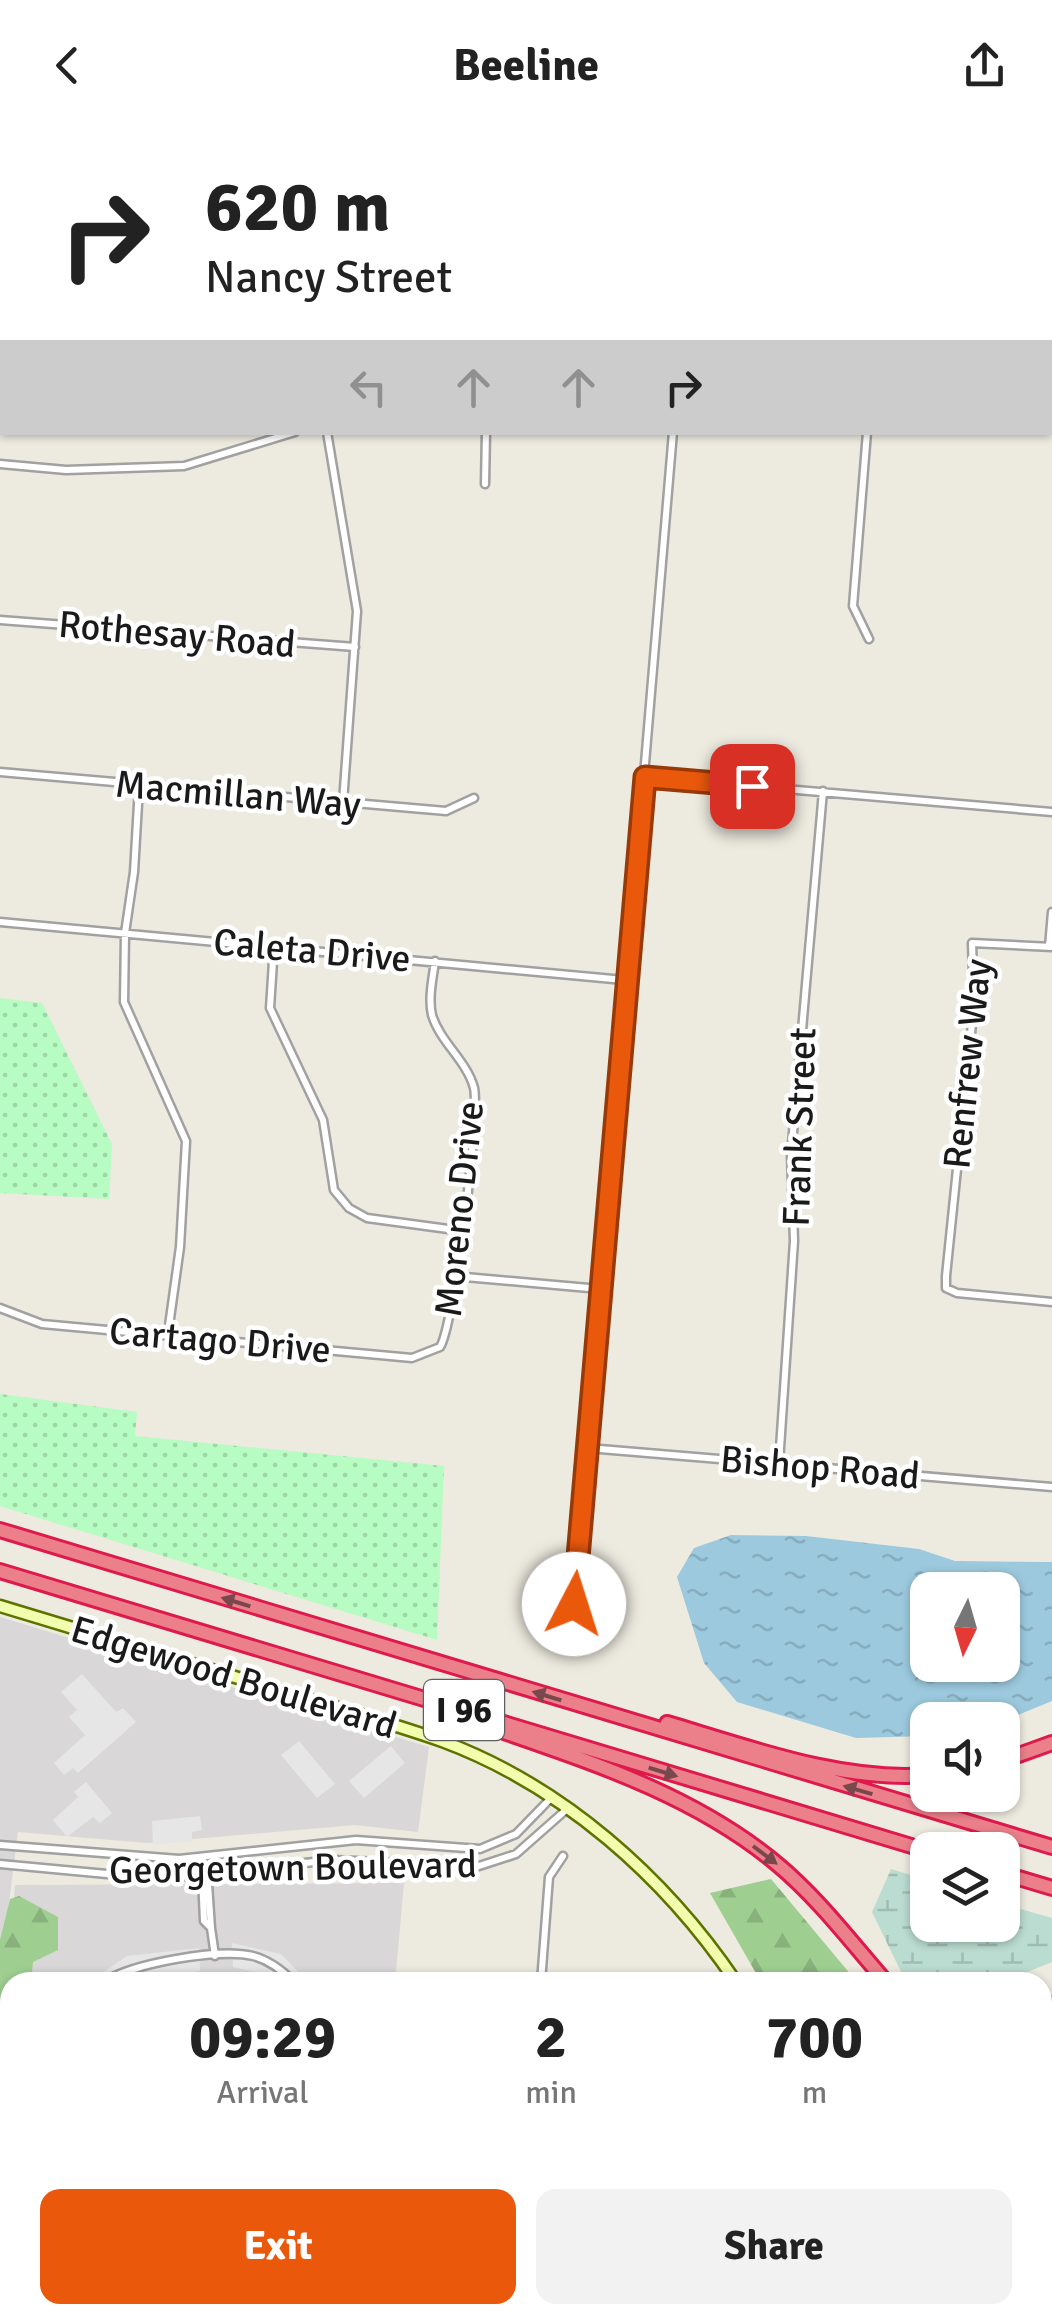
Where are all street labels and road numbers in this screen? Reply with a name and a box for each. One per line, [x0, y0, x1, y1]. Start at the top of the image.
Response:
street label: Rothesay Road [57, 601, 297, 668]
street label: Macmillan Way [113, 760, 363, 829]
street label: Caleta Drive [211, 918, 412, 983]
street label: Renfrew Way [933, 957, 1002, 1171]
street label: Frank Street [773, 1027, 826, 1227]
street label: Moreno Drive [425, 1099, 494, 1319]
street label: Cartago Drive [107, 1307, 333, 1374]
street label: Bishop Road [718, 1435, 922, 1500]
street label: Edgewood Boulevard [65, 1606, 402, 1749]
road number: I 96 [424, 1680, 504, 1740]
street label: Georgetown Boulevard [109, 1841, 477, 1894]

